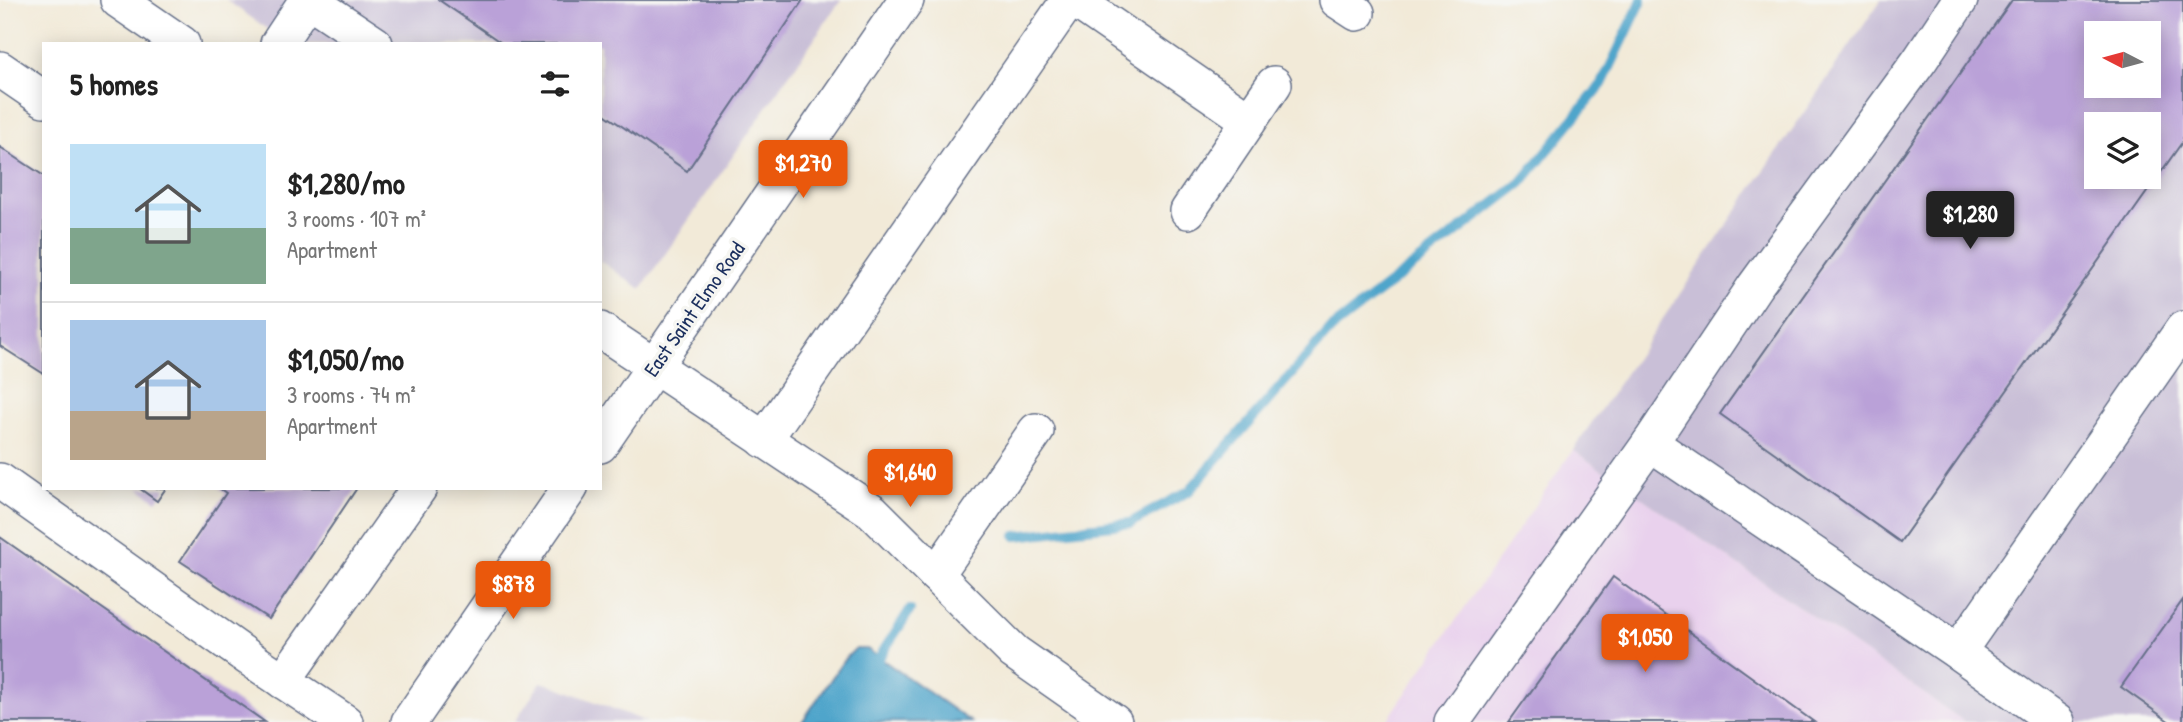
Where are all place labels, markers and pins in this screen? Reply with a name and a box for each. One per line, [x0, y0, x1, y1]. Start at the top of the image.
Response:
pin: $1,270 [746, 140, 860, 200]
pin: $1,280 [1913, 191, 2027, 251]
pin: $1,640 [853, 449, 967, 509]
pin: $878 [472, 562, 554, 621]
pin: $1,050 [1588, 614, 1702, 674]

